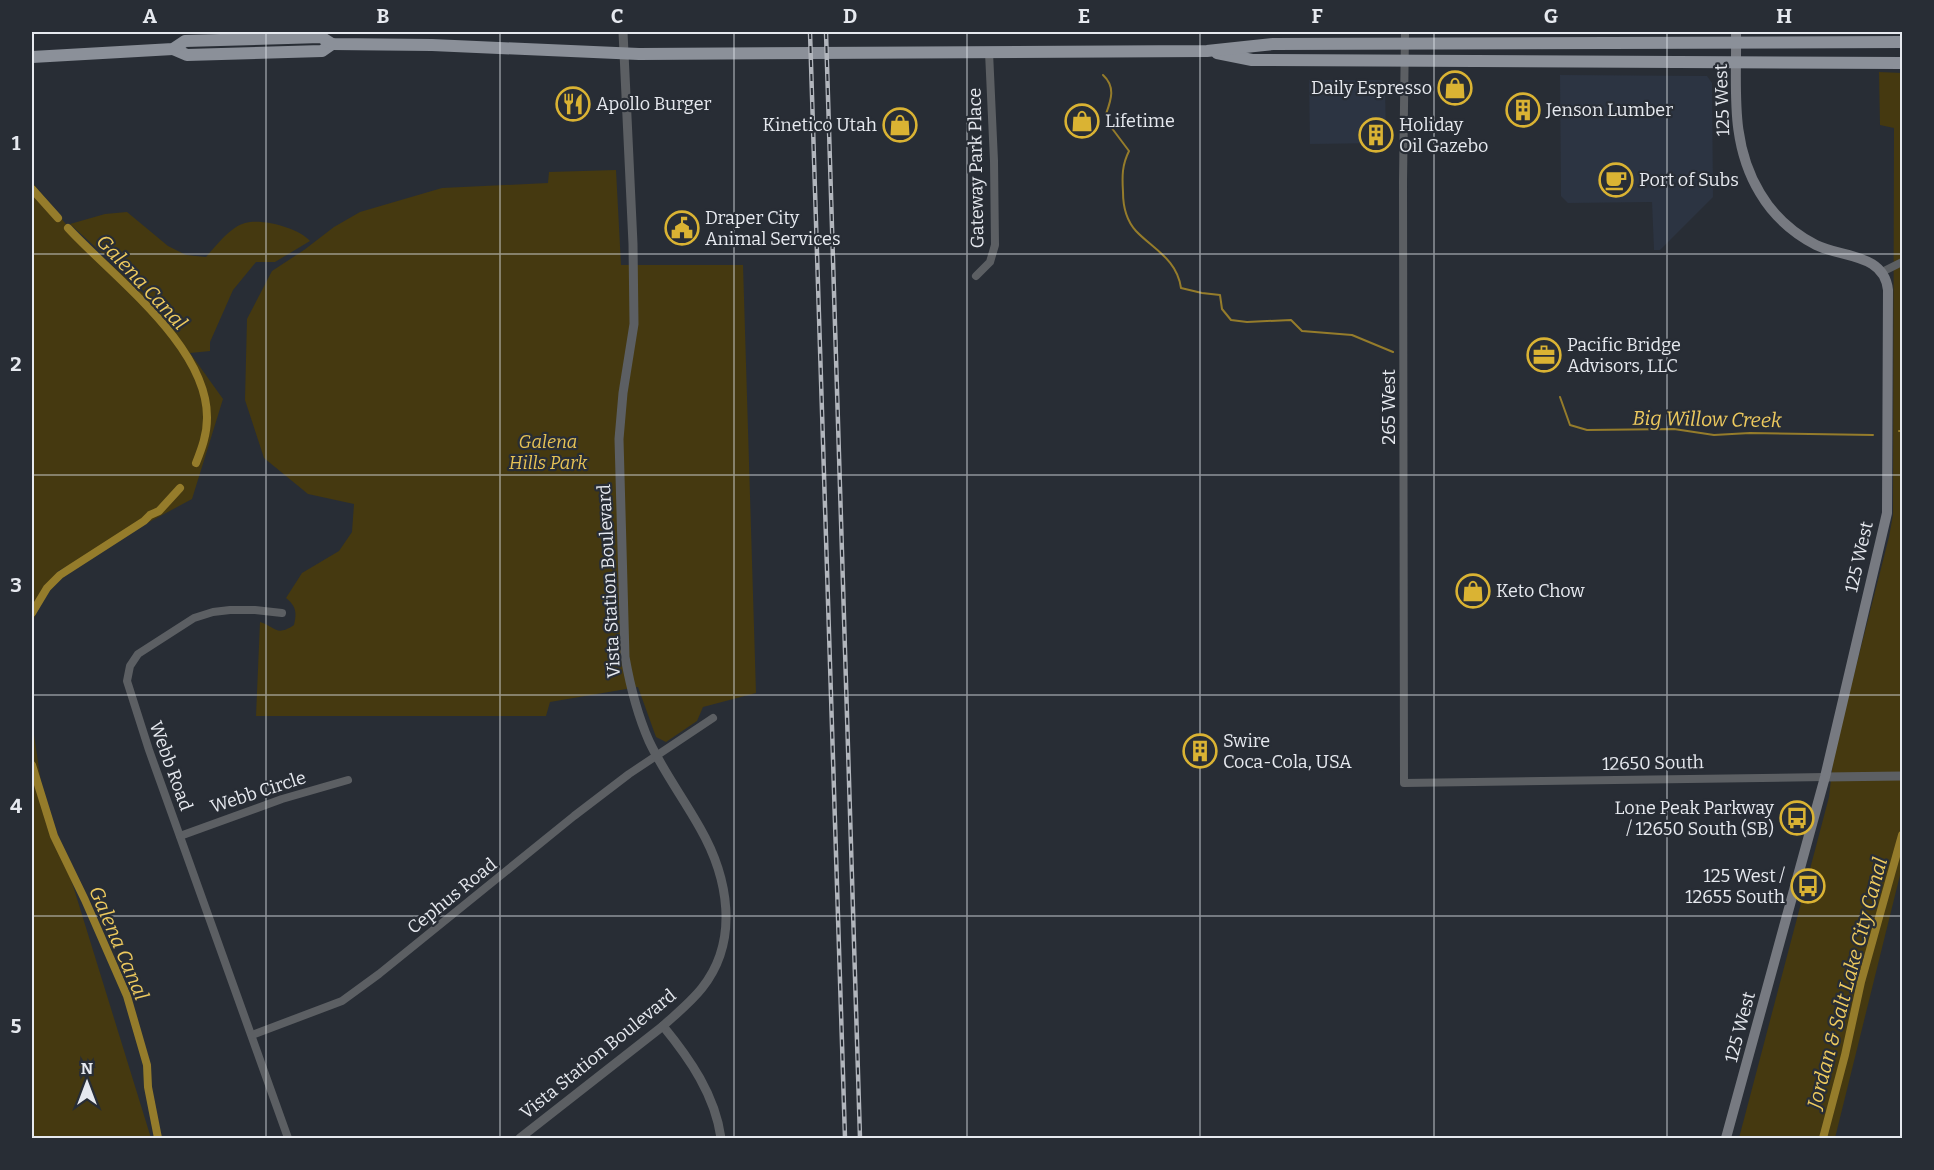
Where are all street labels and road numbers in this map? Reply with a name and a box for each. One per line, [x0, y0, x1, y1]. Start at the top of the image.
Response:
street label: 125 West [1710, 63, 1734, 137]
street label: Gateway Park Place [964, 87, 988, 249]
street label: 265 West [1378, 369, 1400, 445]
street label: Vista Station Boulevard [593, 483, 625, 679]
street label: 125 West [1840, 519, 1878, 595]
street label: Webb Road [145, 718, 197, 814]
street label: 12650 South [1602, 751, 1704, 775]
street label: Webb Circle [207, 766, 309, 818]
street label: Cephus Road [403, 853, 501, 939]
street label: Vista Station Boulevard [516, 984, 681, 1124]
street label: 125 West [1720, 989, 1760, 1065]

